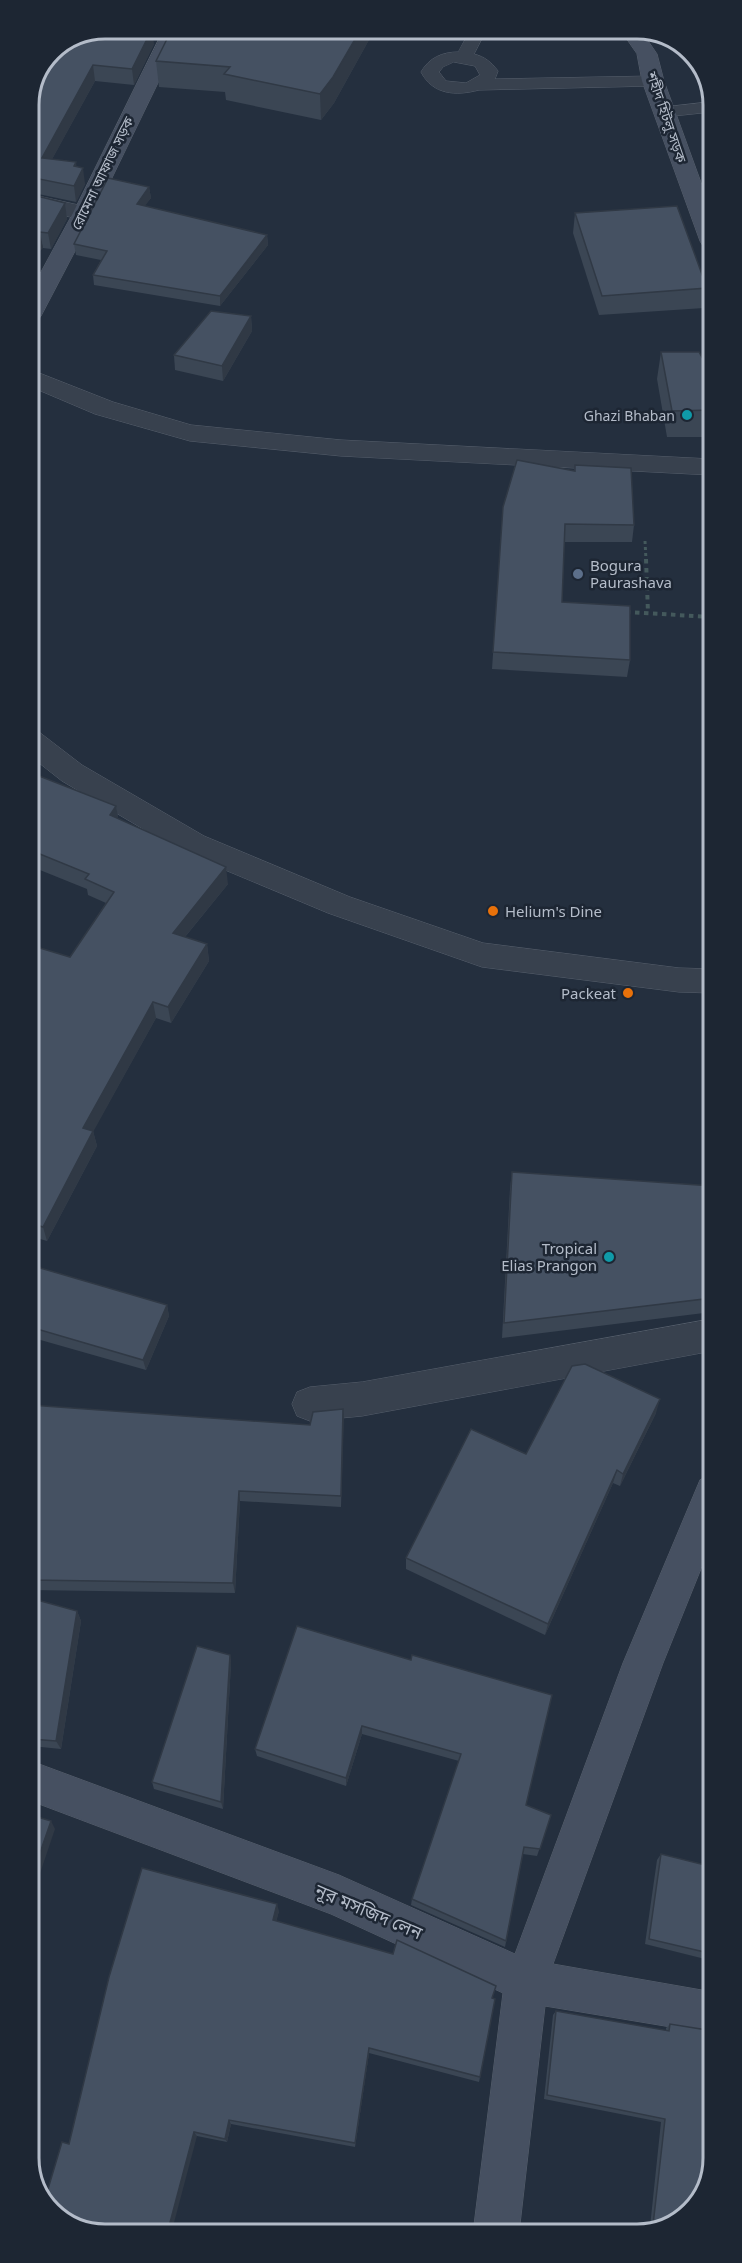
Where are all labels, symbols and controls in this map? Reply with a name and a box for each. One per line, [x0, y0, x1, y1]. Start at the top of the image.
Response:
street label: শহীদ হিটলু সড়ক [642, 68, 692, 166]
street label: রোমেনা আফাজ সড়ক [66, 113, 138, 233]
place label: Ghazi Bhaban [584, 406, 675, 425]
marker: Ghazi Bhaban [680, 408, 694, 422]
place label: Bogura Paurashava [590, 555, 672, 592]
marker: Bogura Paurashava [571, 567, 585, 581]
place label: Helium's Dine [505, 901, 602, 921]
marker: Helium's Dine [486, 904, 500, 918]
place label: Packeat [561, 983, 617, 1003]
marker: Packeat [621, 986, 635, 1000]
place label: Tropical Elias Prangon [501, 1238, 597, 1275]
marker: Tropical Elias Prangon [602, 1250, 616, 1264]
street label: নূর মসজিদ লেন [311, 1877, 427, 1945]

